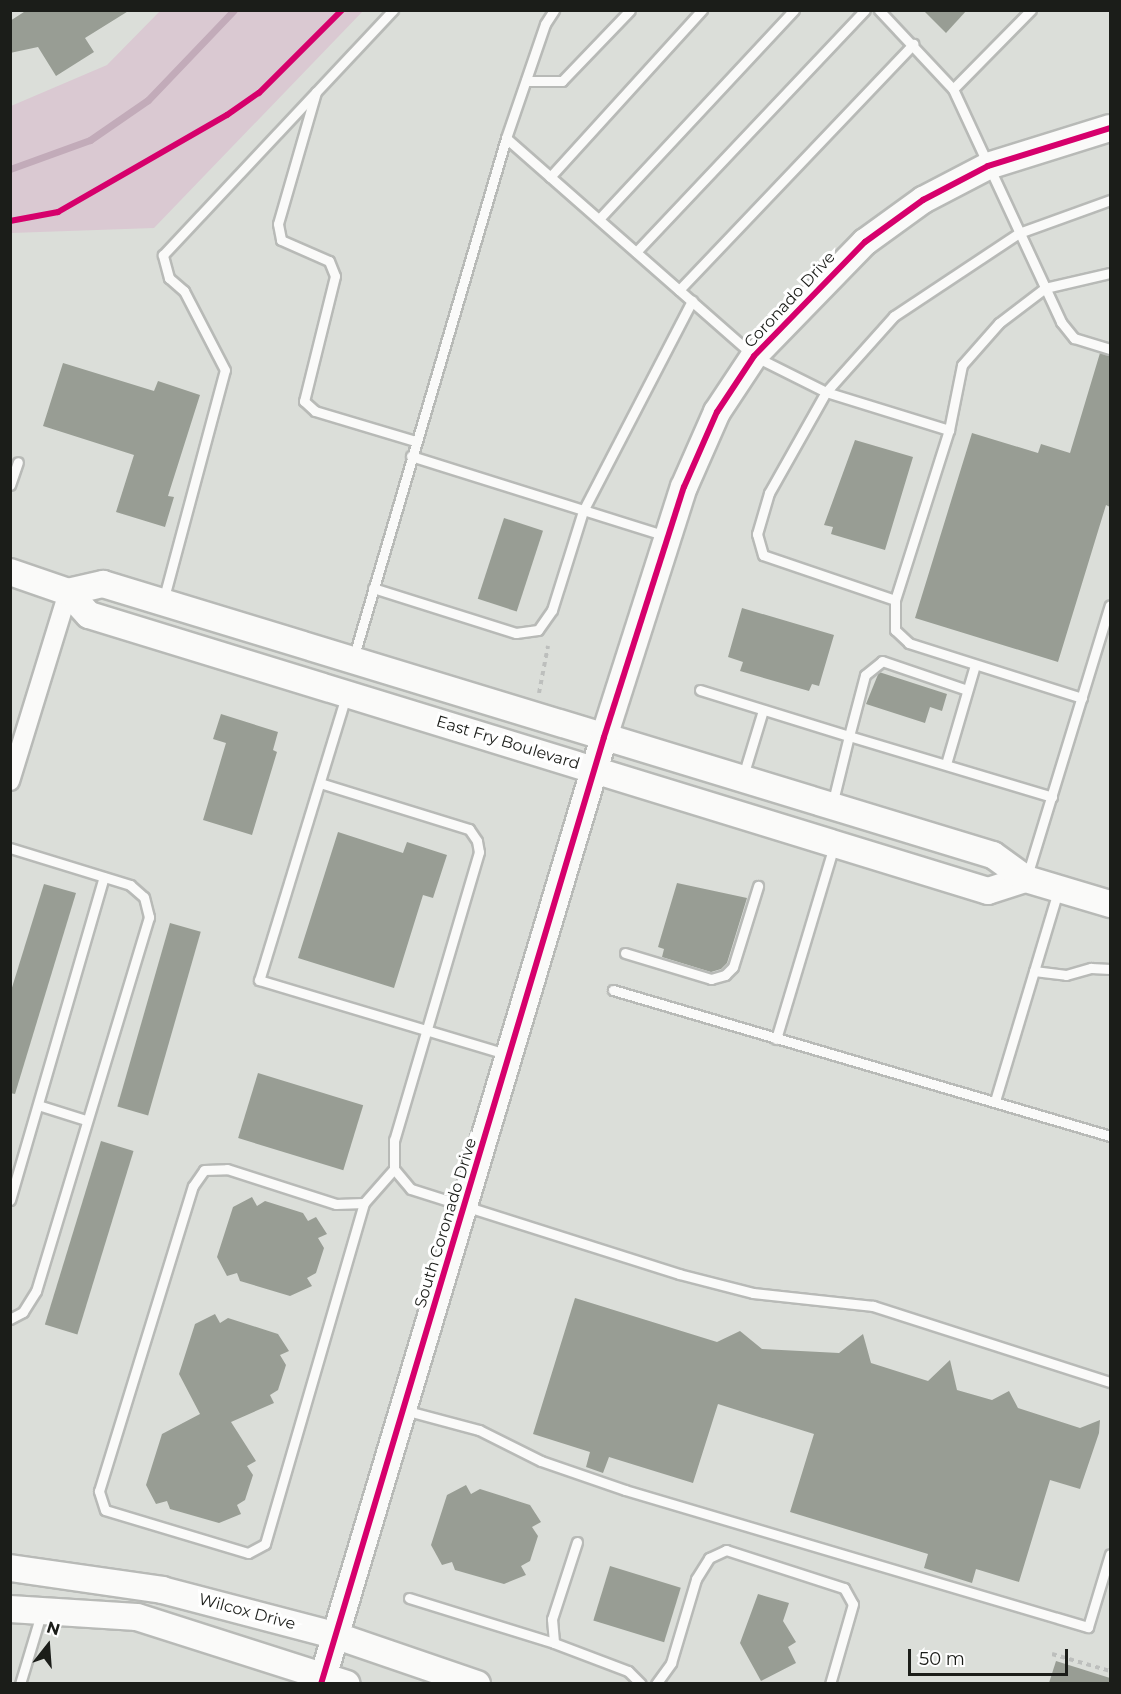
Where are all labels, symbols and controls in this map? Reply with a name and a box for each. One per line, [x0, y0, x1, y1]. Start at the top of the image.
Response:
street label: Coronado Drive [741, 248, 839, 352]
street label: East Fry Boulevard [434, 712, 582, 774]
street label: South Coronado Drive [411, 1136, 481, 1310]
street label: Wilcox Drive [197, 1590, 297, 1634]
north arrow [18, 1616, 78, 1676]
text: N [44, 1617, 62, 1639]
scale bar [911, 1637, 1072, 1675]
text: 50 m [919, 1648, 965, 1670]

